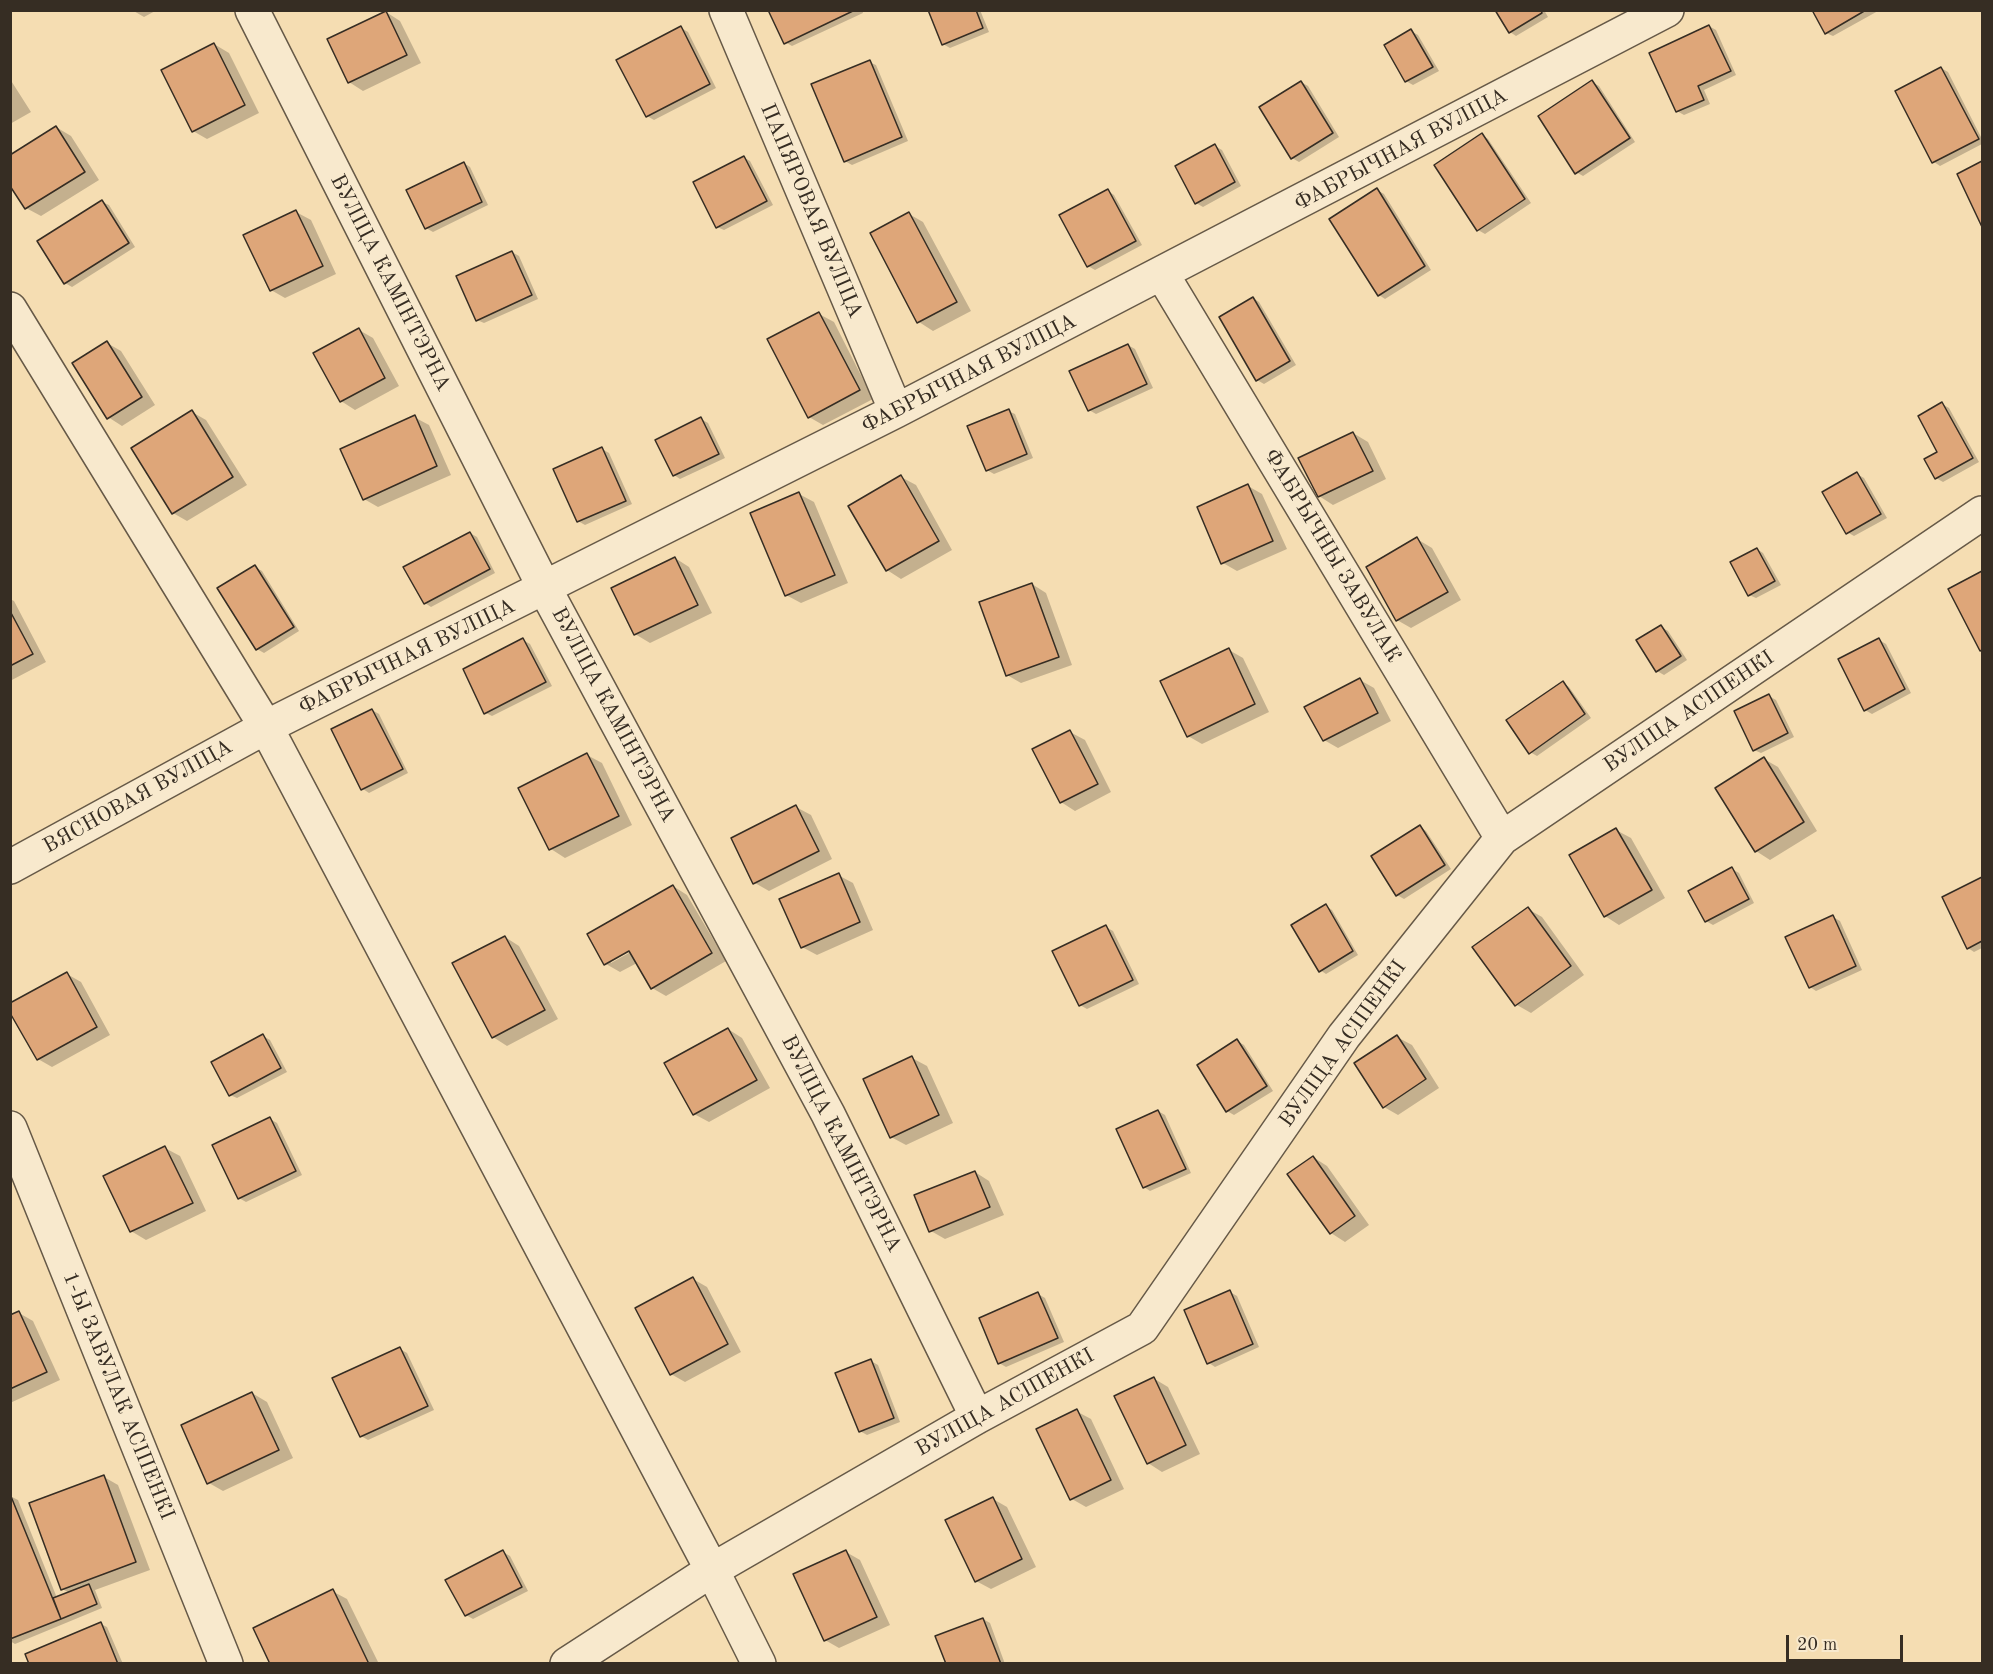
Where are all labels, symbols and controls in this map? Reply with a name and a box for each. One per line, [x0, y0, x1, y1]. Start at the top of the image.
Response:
street label: ФАБРЫЧНАЯ ВУЛІЦА [1290, 83, 1512, 217]
street label: ПАПЯРОВАЯ ВУЛІЦА [754, 100, 868, 322]
street label: ВУЛІЦА КАМІНТЭРНА [324, 170, 456, 396]
street label: ФАБРЫЧНАЯ ВУЛІЦА [858, 309, 1080, 439]
street label: ФАБРЫЧНЫ ЗАВУЛАК [1258, 444, 1406, 668]
street label: ФАБРЫЧНАЯ ВУЛІЦА [295, 594, 519, 720]
street label: ВУЛІЦА КАМІНТЭРНА [546, 603, 680, 827]
street label: ВУЛІЦА АСІПЕНКІ [1599, 646, 1779, 778]
street label: ВЯСНОВАЯ ВУЛІЦА [39, 734, 237, 860]
street label: ВУЛІЦА АСІПЕНКІ [1274, 956, 1412, 1132]
street label: ВУЛІЦА КАМІНТЭРНА [775, 1031, 907, 1257]
street label: 1-Ы ЗАВУЛАК АСІПЕНКІ [57, 1268, 179, 1524]
street label: ВУЛІЦА АСІПЕНКІ [911, 1343, 1099, 1463]
scale bar [1789, 1623, 1906, 1661]
text: 20 m [1797, 1636, 1837, 1654]

